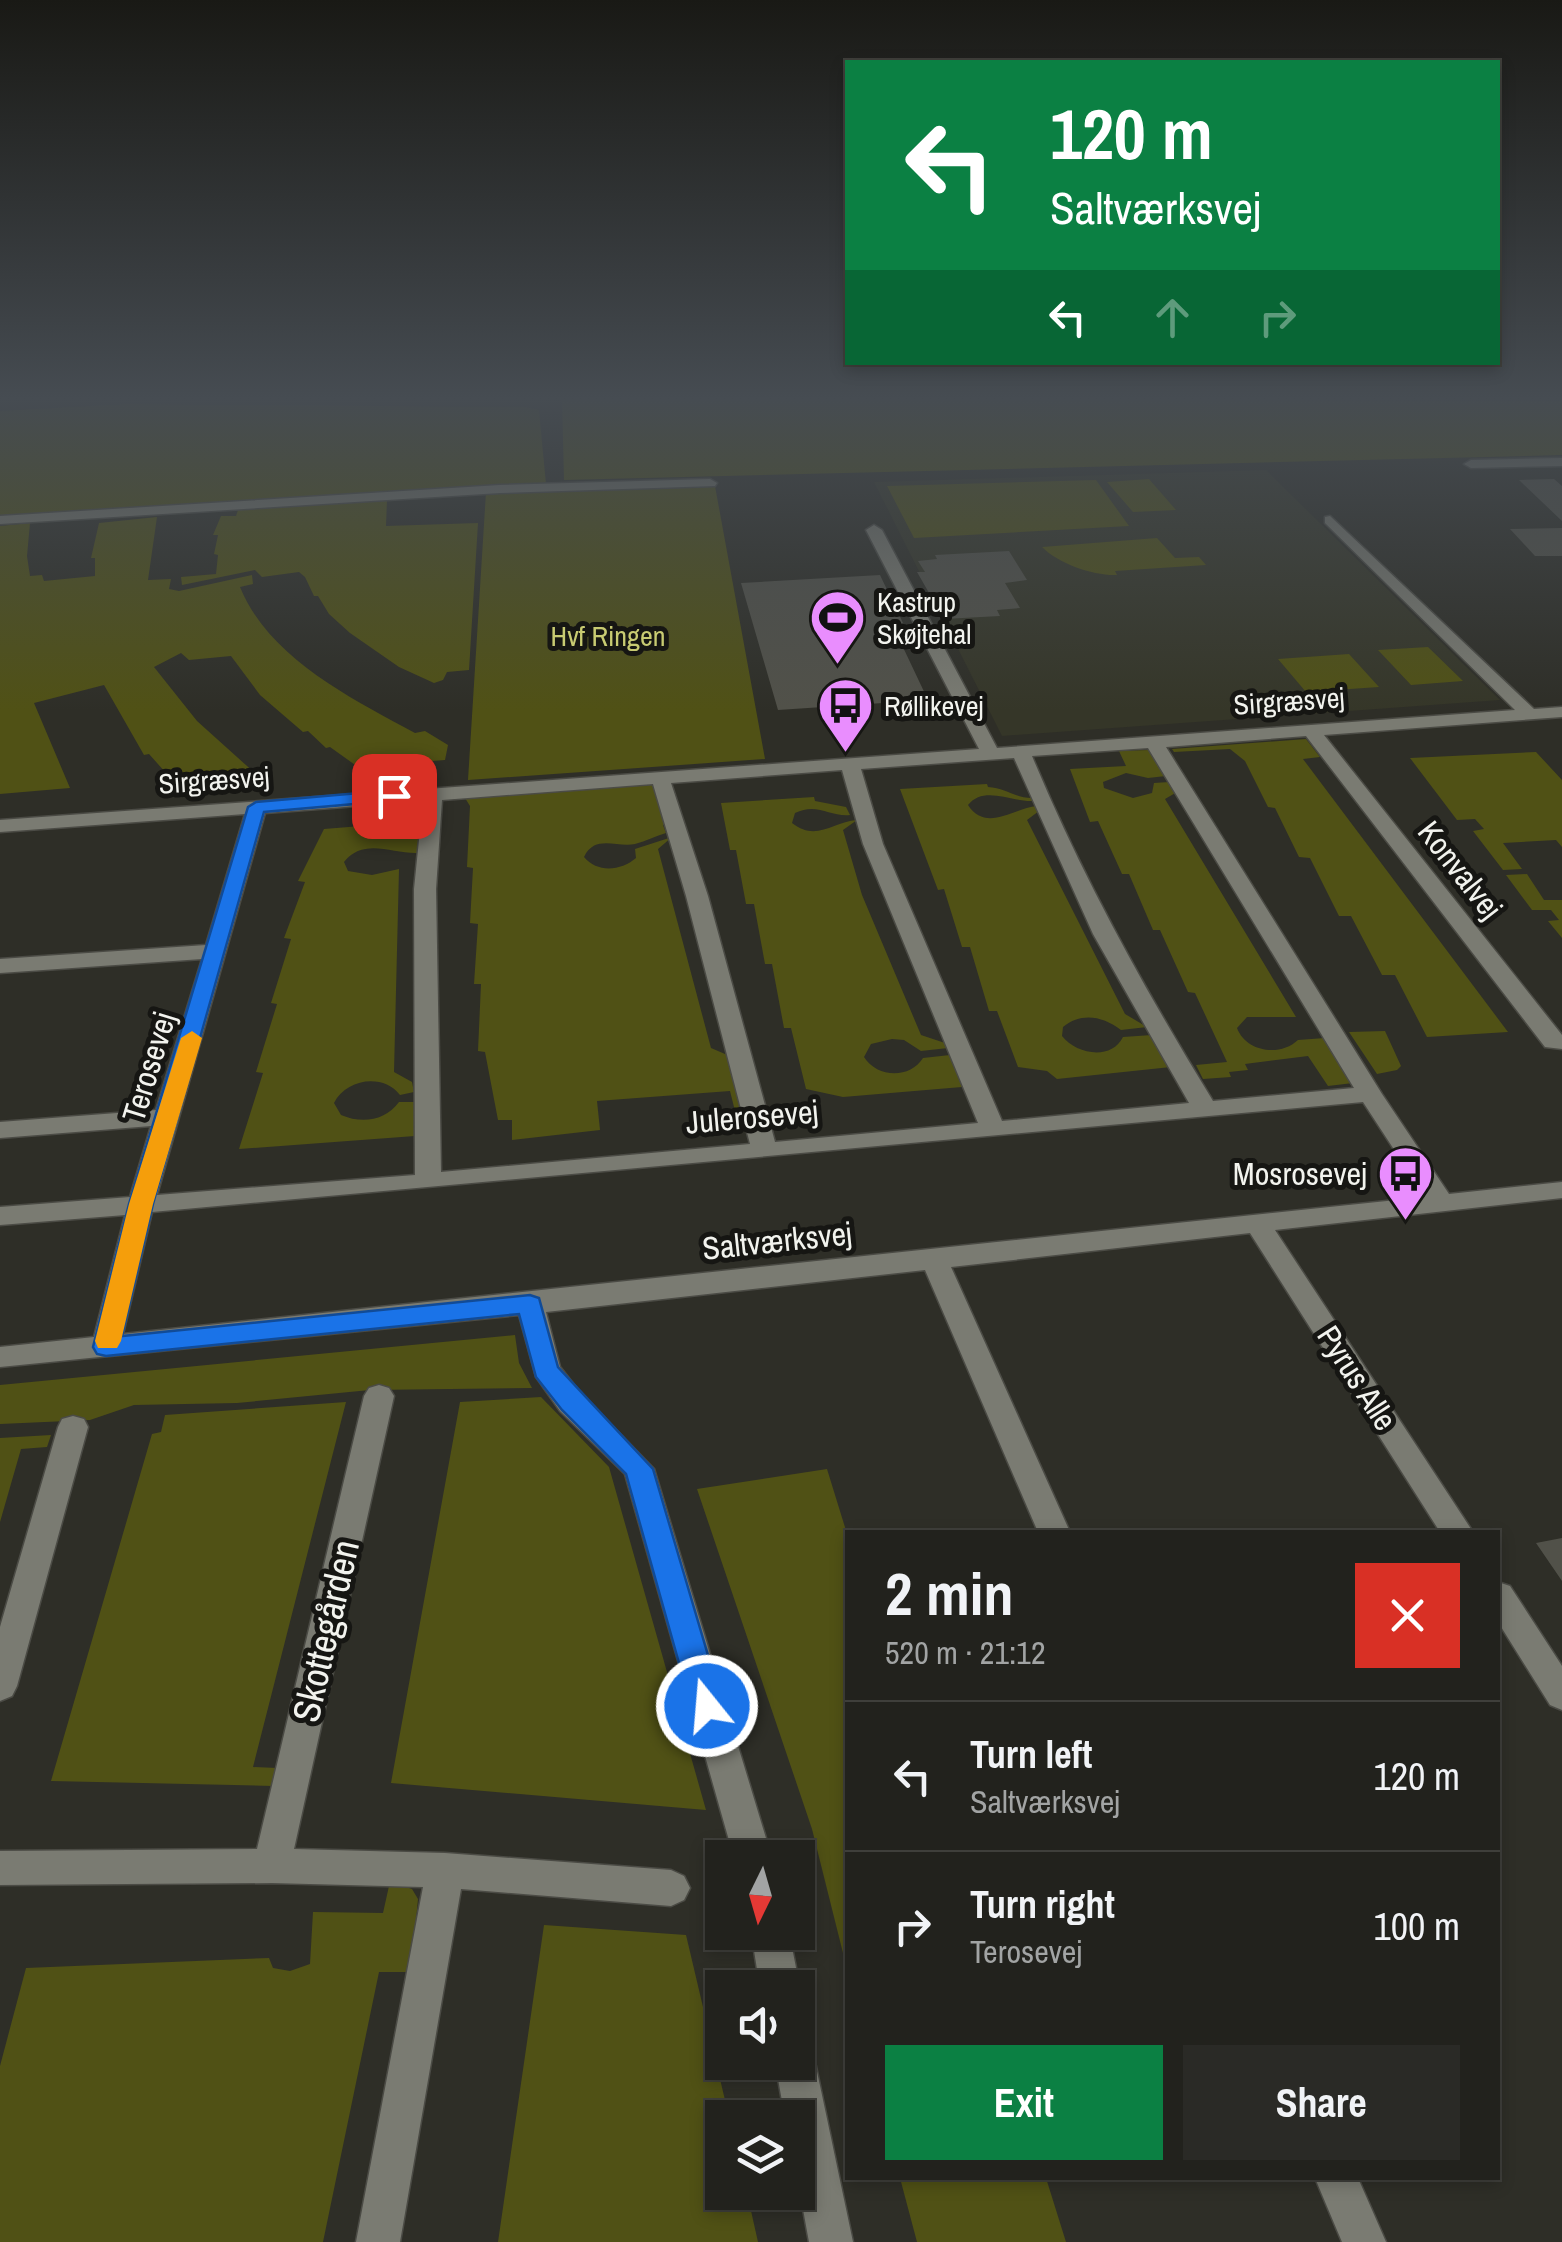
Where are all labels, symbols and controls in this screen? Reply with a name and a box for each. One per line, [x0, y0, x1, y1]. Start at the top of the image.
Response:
text: 120 m [1050, 87, 1213, 181]
icon: left [885, 100, 1015, 230]
text: Saltværksvej [1050, 177, 1261, 238]
icon: left [1040, 290, 1095, 345]
icon: ahead [1145, 290, 1200, 345]
icon: right [1250, 290, 1305, 345]
place label: Kastrup Skøjtehal [877, 583, 971, 653]
sports icon: Kastrup Skøjtehal [808, 588, 868, 667]
park label: Hvf Ringen [551, 617, 665, 655]
bus stop icon: Røllikevej [815, 676, 875, 755]
street label: Sirgræsvej [1232, 678, 1346, 724]
place label: Røllikevej [884, 687, 984, 725]
pin [352, 754, 437, 839]
street label: Sirgræsvej [157, 757, 271, 803]
icon: arrive [367, 769, 422, 824]
street label: Konvalvej [1408, 812, 1512, 928]
street label: Terosevej [112, 1007, 185, 1127]
street label: Julerosevej [684, 1089, 820, 1144]
bus stop icon: Mosrosevej [1376, 1144, 1436, 1223]
place label: Mosrosevej [1233, 1152, 1367, 1195]
street label: Saltværksvej [700, 1211, 854, 1270]
street label: Pyrus Alle [1308, 1317, 1407, 1438]
street label: Skottegården [280, 1535, 371, 1727]
text: 2 min [885, 1553, 1014, 1634]
button: close [1355, 1563, 1460, 1668]
text: 520 m · 21:12 [885, 1631, 1045, 1674]
position arrow [655, 1654, 759, 1758]
text: Turn left [970, 1729, 1092, 1780]
icon: left [885, 1749, 940, 1804]
text: 120 m [1373, 1751, 1460, 1802]
text: Saltværksvej [970, 1780, 1120, 1823]
north arrow [705, 1840, 815, 1950]
map controls [705, 1840, 815, 2210]
text: Turn right [970, 1879, 1115, 1930]
icon: right [885, 1899, 940, 1954]
text: 100 m [1373, 1901, 1460, 1952]
text: Terosevej [970, 1930, 1082, 1973]
button: sound [705, 1970, 815, 2080]
button: Exit [885, 2045, 1163, 2160]
button: Share [1183, 2045, 1460, 2160]
button: layers [705, 2100, 815, 2210]

